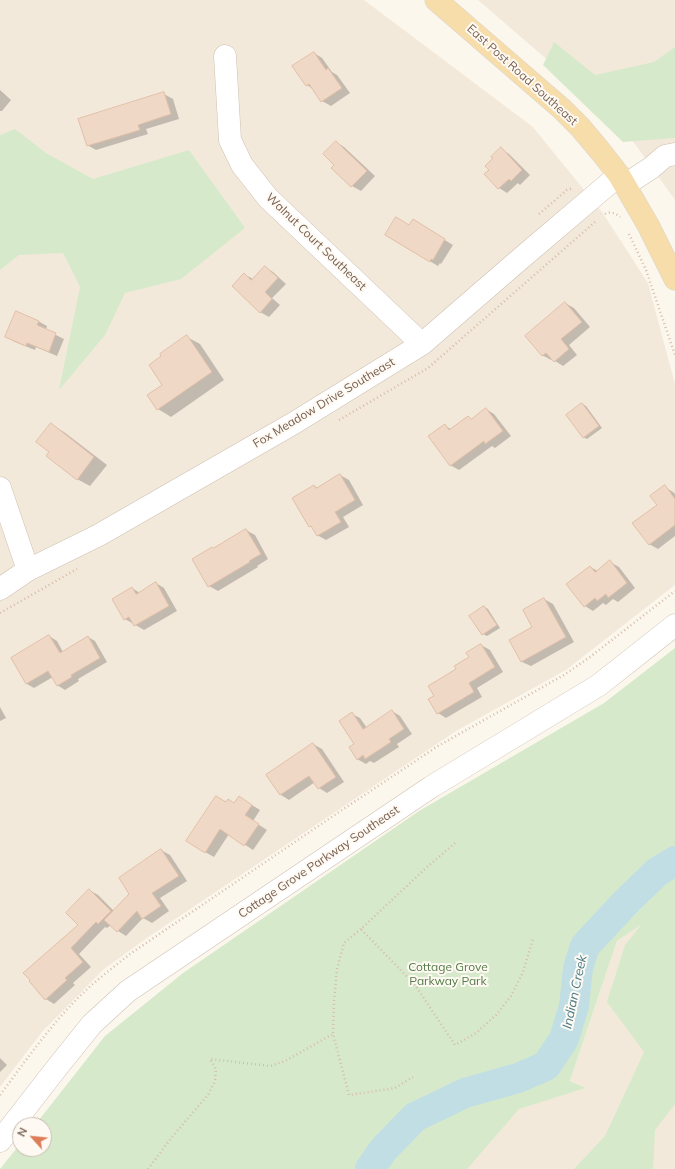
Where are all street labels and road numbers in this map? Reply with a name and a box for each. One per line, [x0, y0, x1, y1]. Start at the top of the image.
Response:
street label: East Post Road Southeast [464, 22, 580, 128]
street label: Walnut Court Southeast [263, 190, 369, 294]
street label: Fox Meadow Drive Southeast [251, 355, 397, 451]
street label: Cottage Grove Parkway Southeast [236, 803, 402, 921]

